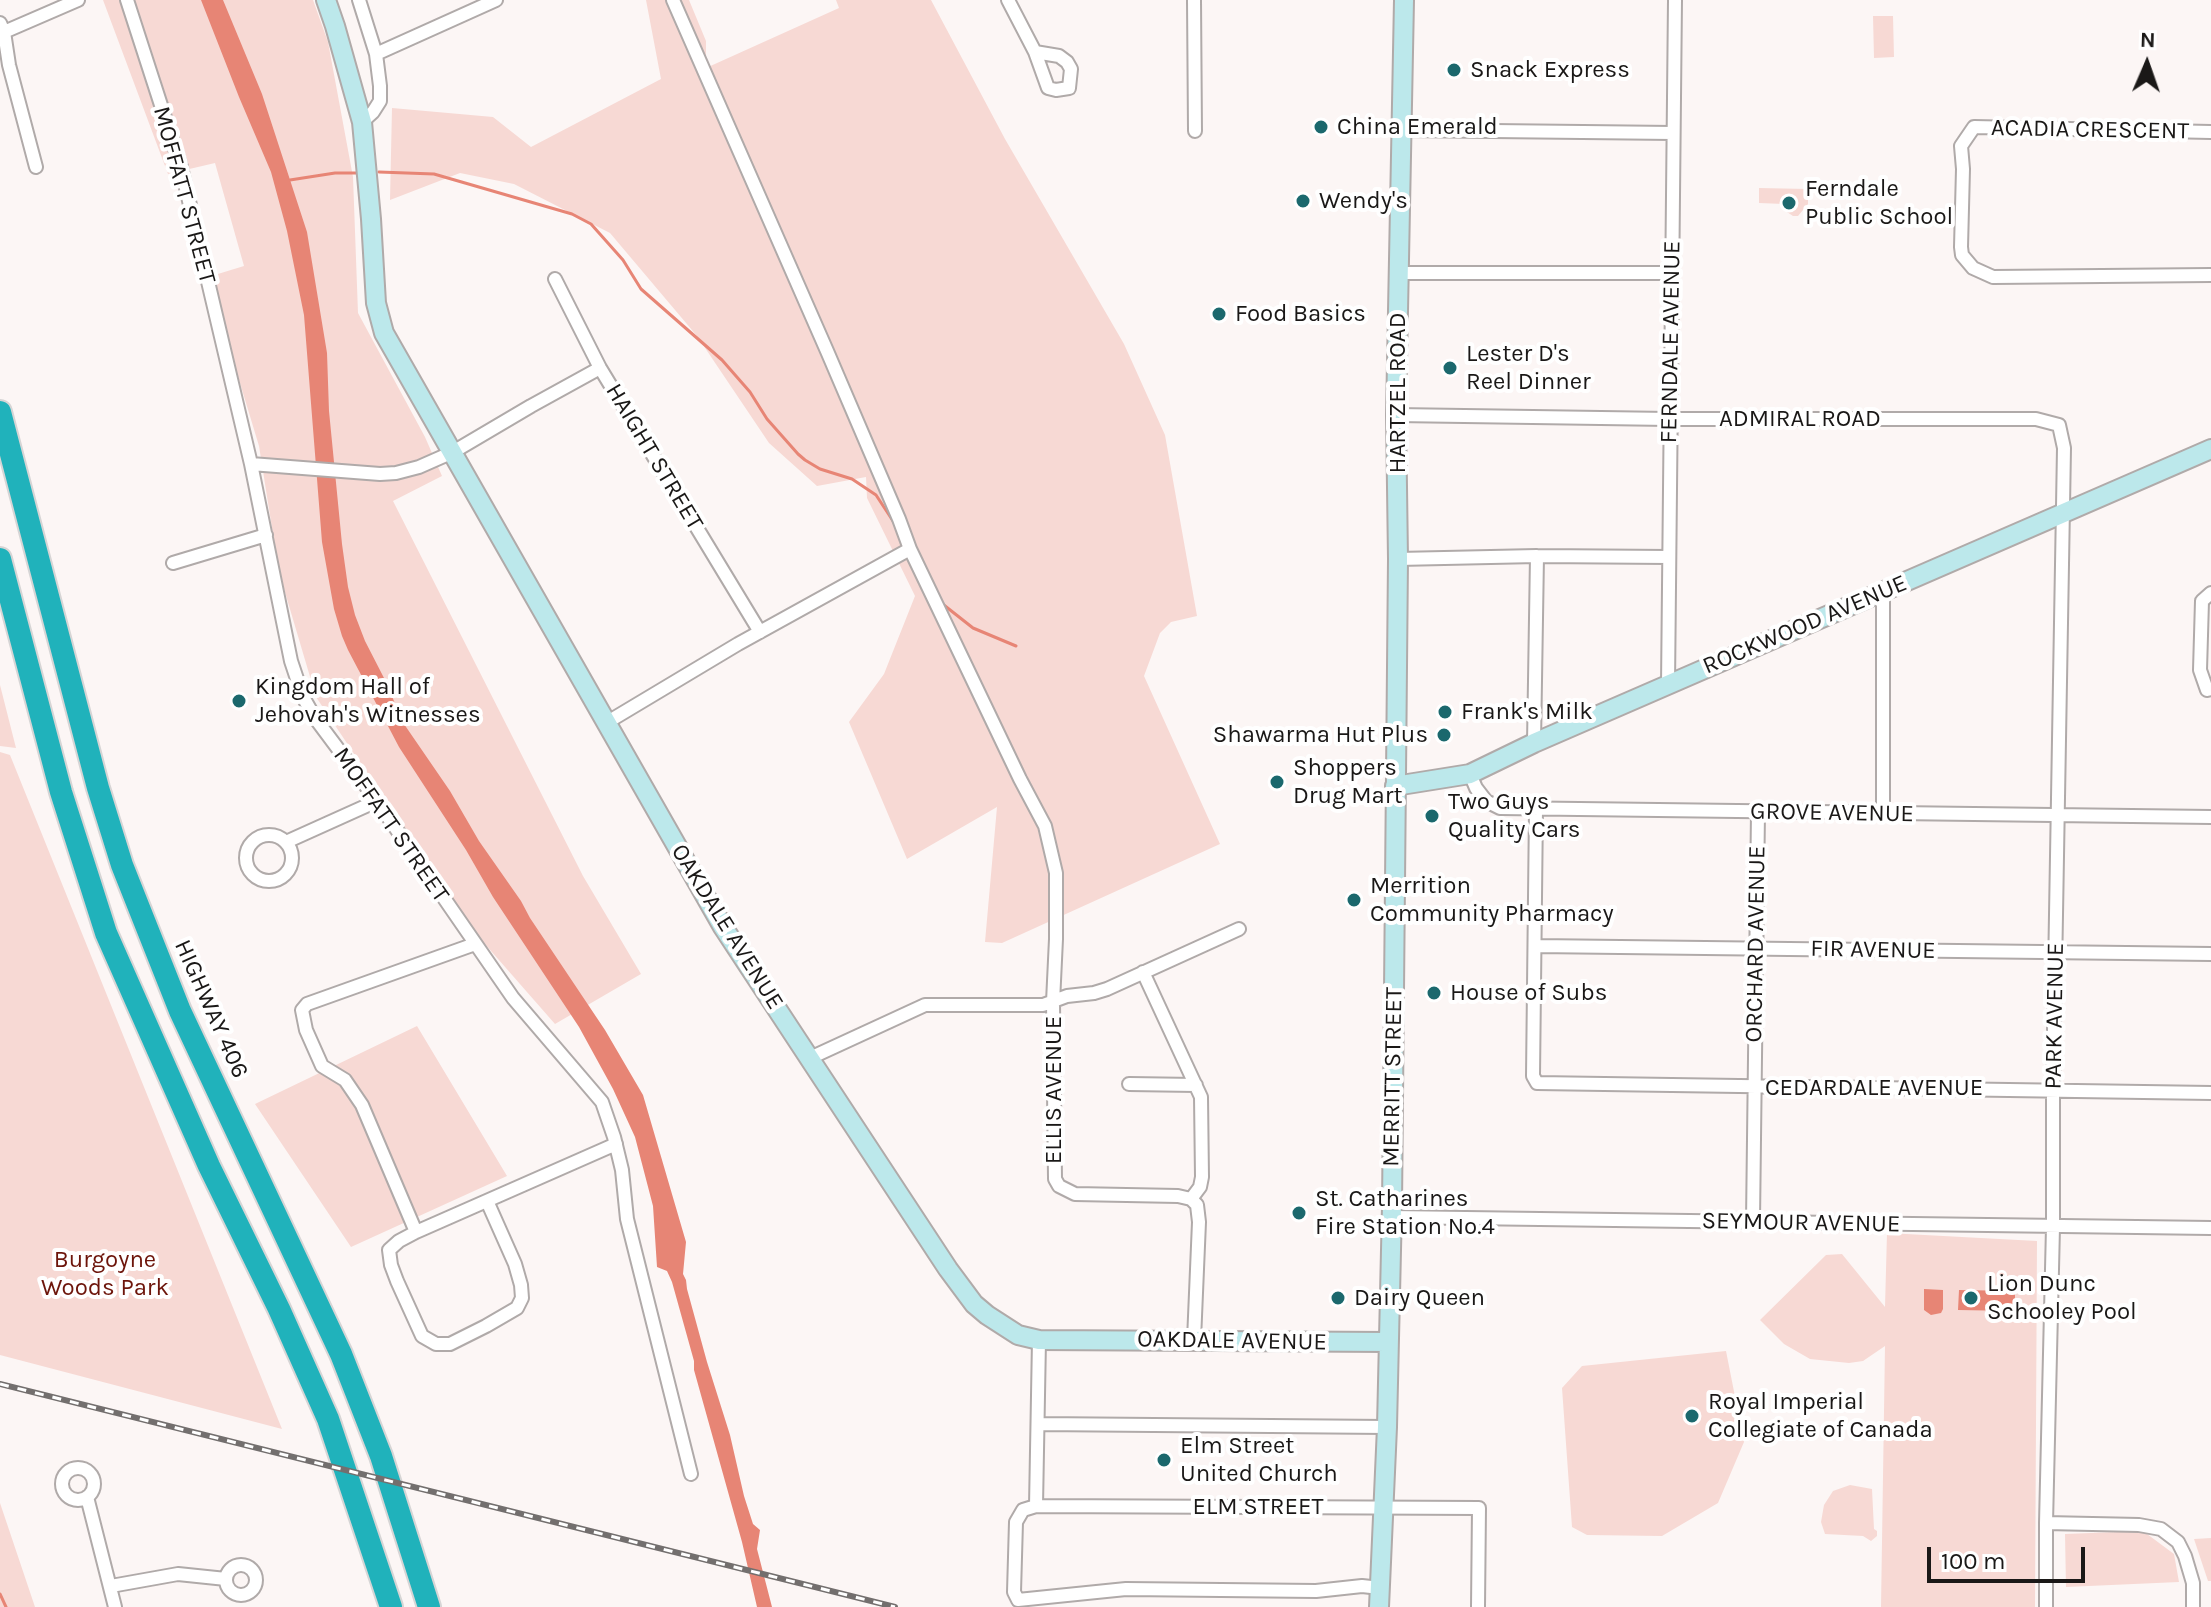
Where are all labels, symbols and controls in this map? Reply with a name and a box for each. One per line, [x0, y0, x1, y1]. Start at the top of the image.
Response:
north arrow [2107, 24, 2187, 104]
text: N [2139, 27, 2156, 53]
place label: Snack Express [1470, 56, 1630, 84]
marker: Snack Express [1445, 61, 1463, 79]
street label: MOFFATT STREET [146, 103, 222, 287]
place label: China Emerald [1337, 113, 1498, 141]
street label: ACADIA CRESCENT [1991, 114, 2189, 146]
marker: China Emerald [1312, 118, 1330, 136]
place label: Ferndale Public School [1805, 175, 1953, 231]
place label: Wendy's [1319, 187, 1408, 215]
marker: Wendy's [1294, 192, 1312, 210]
marker: Ferndale Public School [1780, 194, 1798, 212]
street label: FERNDALE AVENUE [1655, 240, 1687, 444]
place label: Food Basics [1235, 300, 1366, 328]
marker: Food Basics [1210, 305, 1228, 323]
street label: HARTZEL ROAD [1384, 313, 1412, 473]
place label: Lester D's Reel Dinner [1466, 340, 1591, 396]
marker: Lester D's Reel Dinner [1441, 359, 1459, 377]
street label: HAIGHT STREET [599, 378, 709, 536]
street label: ADMIRAL ROAD [1719, 405, 1881, 433]
street label: ROCKWOOD AVENUE [1699, 569, 1911, 681]
place label: Kingdom Hall of Jehovah's Witnesses [255, 673, 481, 729]
marker: Kingdom Hall of Jehovah's Witnesses [230, 692, 248, 710]
place label: Frank's Milk [1461, 698, 1593, 726]
marker: Frank's Milk [1436, 703, 1454, 721]
place label: Shawarma Hut Plus [1213, 721, 1428, 749]
marker: Shawarma Hut Plus [1435, 726, 1453, 744]
street label: MOFFATT STREET [327, 742, 455, 908]
place label: Shoppers Drug Mart [1293, 754, 1403, 810]
marker: Shoppers Drug Mart [1268, 773, 1286, 791]
place label: Two Guys Quality Cars [1448, 788, 1580, 844]
street label: GROVE AVENUE [1750, 797, 1914, 829]
marker: Two Guys Quality Cars [1423, 807, 1441, 825]
street label: OAKDALE AVENUE [665, 839, 789, 1015]
street label: ORCHARD AVENUE [1740, 845, 1772, 1043]
place label: Merrition Community Pharmacy [1370, 872, 1614, 928]
marker: Merrition Community Pharmacy [1345, 891, 1363, 909]
street label: HIGHWAY 406 [168, 935, 254, 1083]
street label: FIR AVENUE [1810, 935, 1936, 965]
street label: PARK AVENUE [2039, 942, 2071, 1090]
place label: House of Subs [1450, 979, 1607, 1007]
marker: House of Subs [1425, 984, 1443, 1002]
street label: MERRITT STREET [1377, 987, 1409, 1167]
street label: ELLIS AVENUE [1040, 1016, 1068, 1164]
street label: CEDARDALE AVENUE [1765, 1074, 1983, 1102]
place label: St. Catharines Fire Station No.4 [1315, 1185, 1495, 1241]
marker: St. Catharines Fire Station No.4 [1290, 1204, 1308, 1222]
street label: SEYMOUR AVENUE [1701, 1207, 1901, 1239]
park label: Burgoyne Woods Park [41, 1246, 169, 1302]
place label: Lion Dunc Schooley Pool [1987, 1270, 2137, 1326]
place label: Dairy Queen [1354, 1284, 1485, 1312]
marker: Dairy Queen [1329, 1289, 1347, 1307]
marker: Lion Dunc Schooley Pool [1962, 1289, 1980, 1307]
street label: OAKDALE AVENUE [1137, 1325, 1327, 1357]
place label: Royal Imperial Collegiate of Canada [1708, 1388, 1933, 1444]
marker: Royal Imperial Collegiate of Canada [1683, 1407, 1701, 1425]
place label: Elm Street United Church [1180, 1432, 1338, 1488]
marker: Elm Street United Church [1155, 1451, 1173, 1469]
street label: ELM STREET [1193, 1493, 1323, 1521]
scale bar [1931, 1531, 2089, 1581]
text: 100 m [1941, 1547, 2006, 1575]

